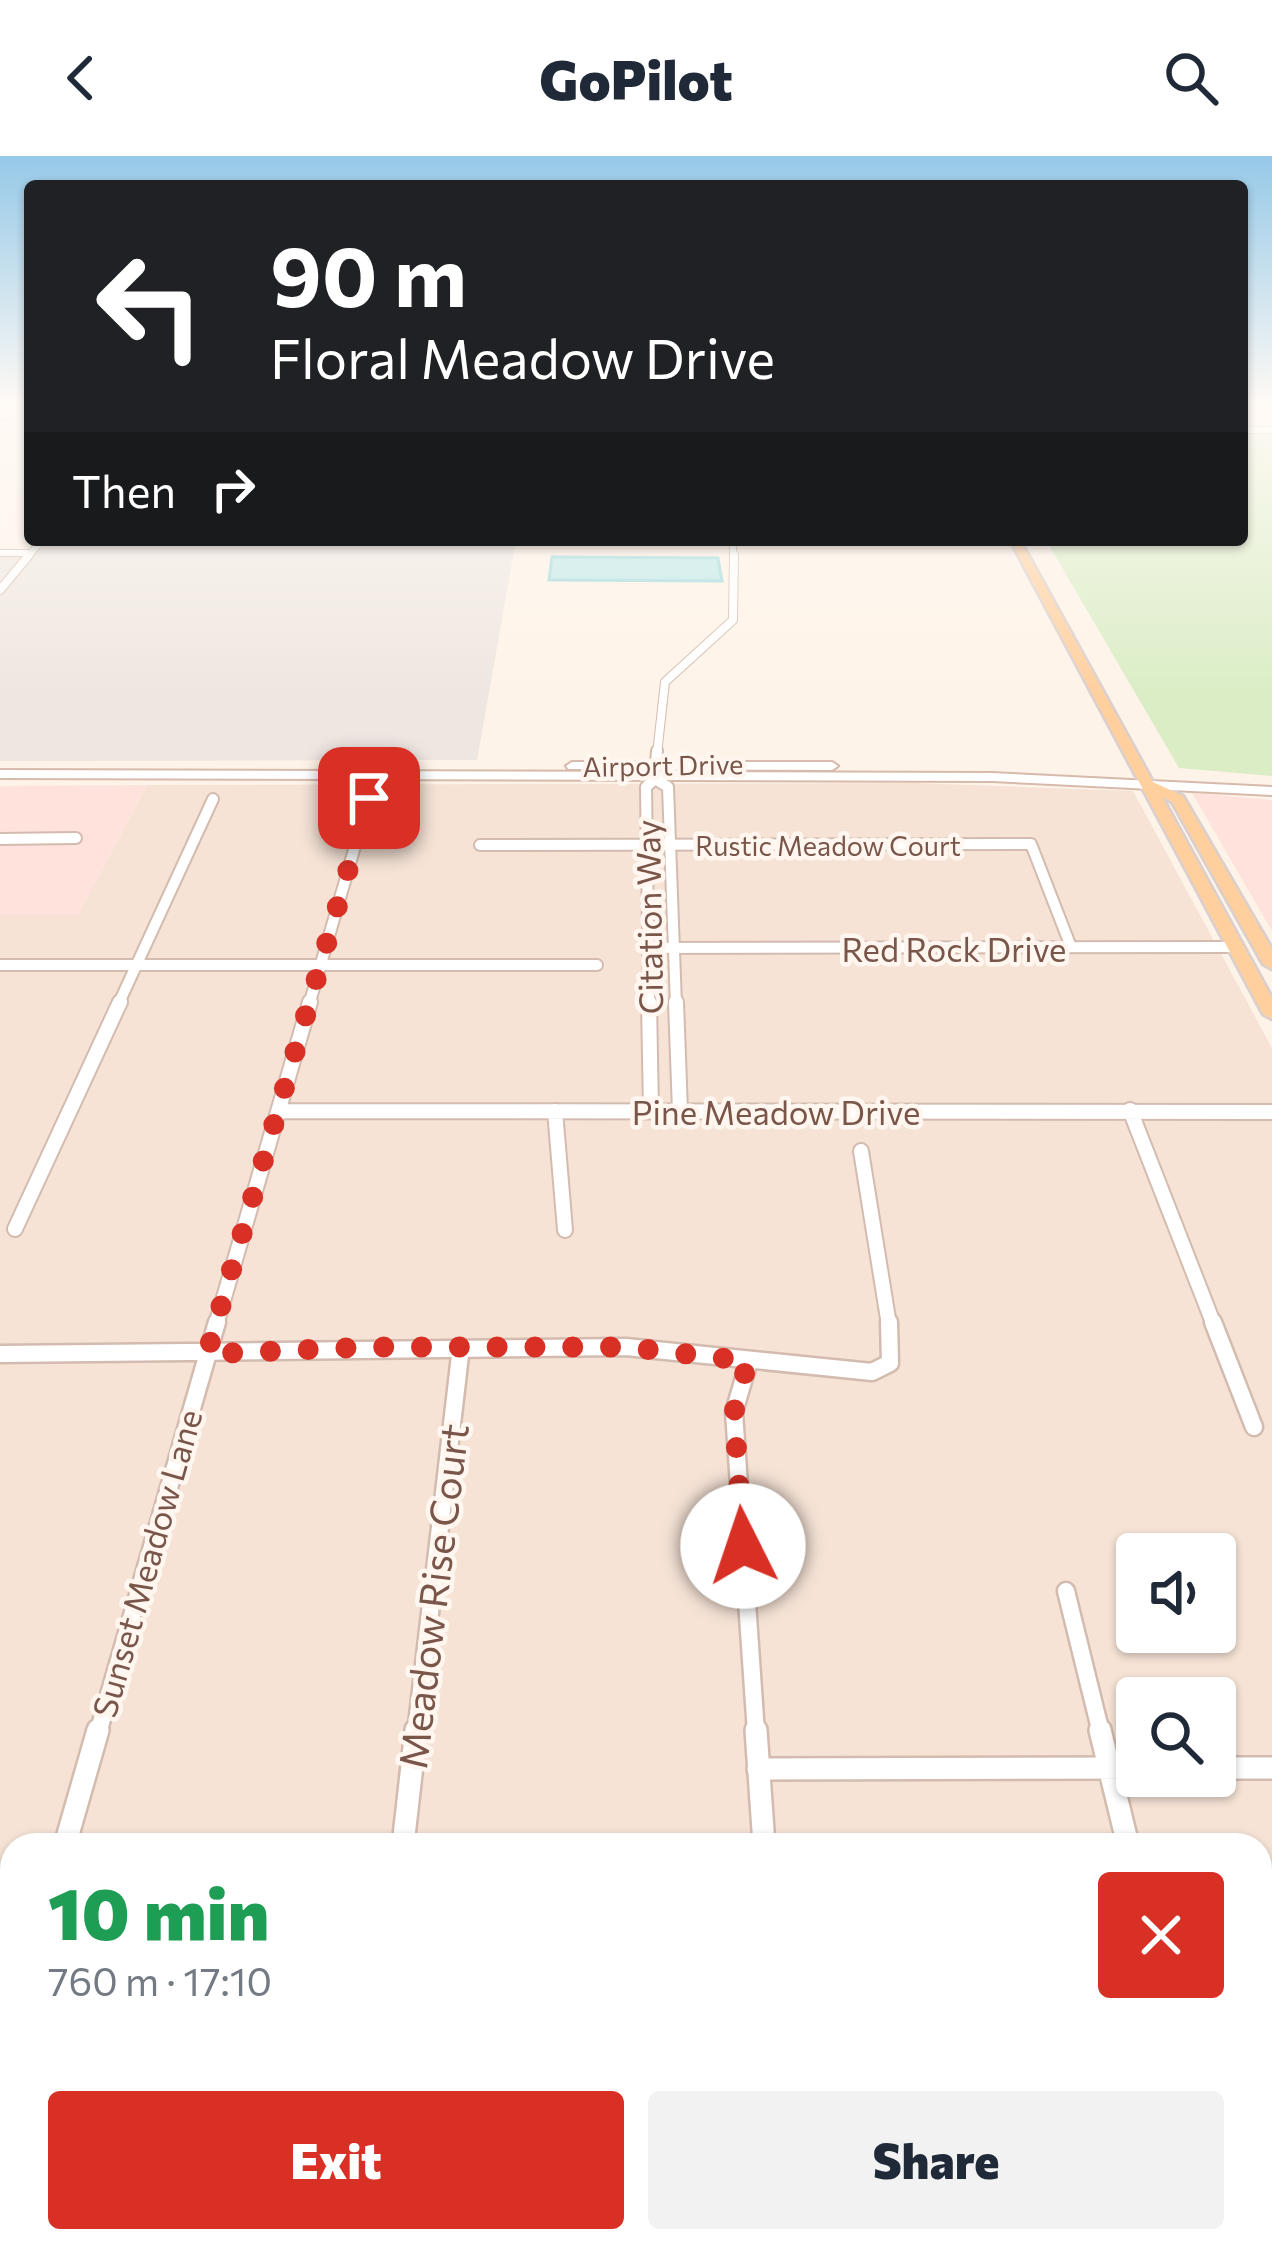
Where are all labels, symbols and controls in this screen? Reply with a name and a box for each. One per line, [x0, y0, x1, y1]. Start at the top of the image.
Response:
icon: back [48, 45, 114, 111]
text: GoPilot [539, 45, 733, 111]
icon: search [1158, 45, 1224, 111]
text: 90 m [270, 222, 467, 324]
icon: left [72, 228, 228, 384]
text: Floral Meadow Drive [270, 324, 775, 390]
icon: right [200, 456, 266, 522]
text: Then [72, 462, 176, 517]
pin [318, 747, 420, 849]
street label: Airport Drive [582, 747, 744, 783]
icon: arrive [336, 765, 402, 831]
street label: Citation Way [626, 819, 670, 1015]
street label: Rustic Meadow Court [695, 829, 961, 862]
street label: Red Rock Drive [842, 928, 1066, 969]
street label: Pine Meadow Drive [632, 1091, 920, 1132]
street label: Sunset Meadow Lane [82, 1404, 210, 1722]
street label: Meadow Rise Court [387, 1421, 477, 1771]
position arrow [680, 1483, 806, 1609]
map controls [1116, 1533, 1236, 1797]
button: sound [1116, 1533, 1236, 1653]
button: search [1116, 1677, 1236, 1797]
text: 10 min [48, 1867, 269, 1955]
button: close [1098, 1872, 1224, 1998]
text: 760 m · 17:10 [48, 1956, 272, 2004]
button: Exit [48, 2091, 624, 2229]
button: Share [648, 2091, 1224, 2229]

